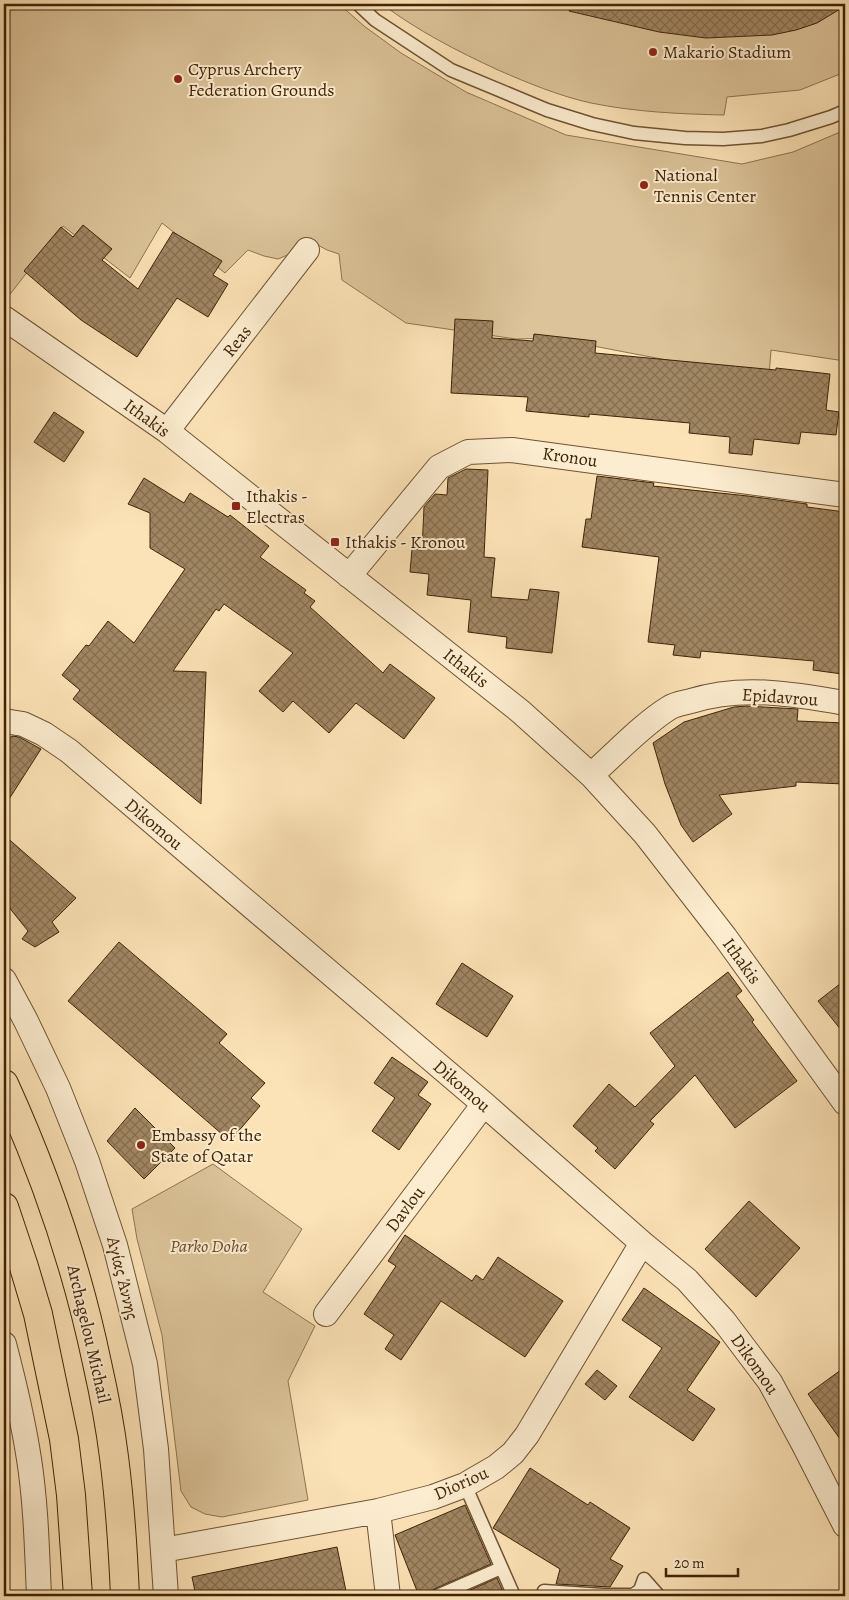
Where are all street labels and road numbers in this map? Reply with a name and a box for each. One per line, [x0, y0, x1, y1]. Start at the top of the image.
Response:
street label: Reas [217, 320, 257, 362]
street label: Ithakis [119, 393, 175, 443]
street label: Kronou [541, 441, 599, 473]
street label: Ithakis [438, 643, 494, 693]
street label: Epidavrou [741, 682, 819, 712]
street label: Dikomou [120, 793, 188, 856]
street label: Ithakis [717, 933, 767, 989]
street label: Dikomou [428, 1054, 496, 1118]
street label: Davlou [380, 1181, 430, 1237]
street label: Αγίας Άννης [101, 1233, 145, 1322]
street label: Archagelou Michail [61, 1261, 117, 1406]
street label: Dikomou [725, 1329, 785, 1399]
street label: Dioriou [430, 1460, 492, 1506]

